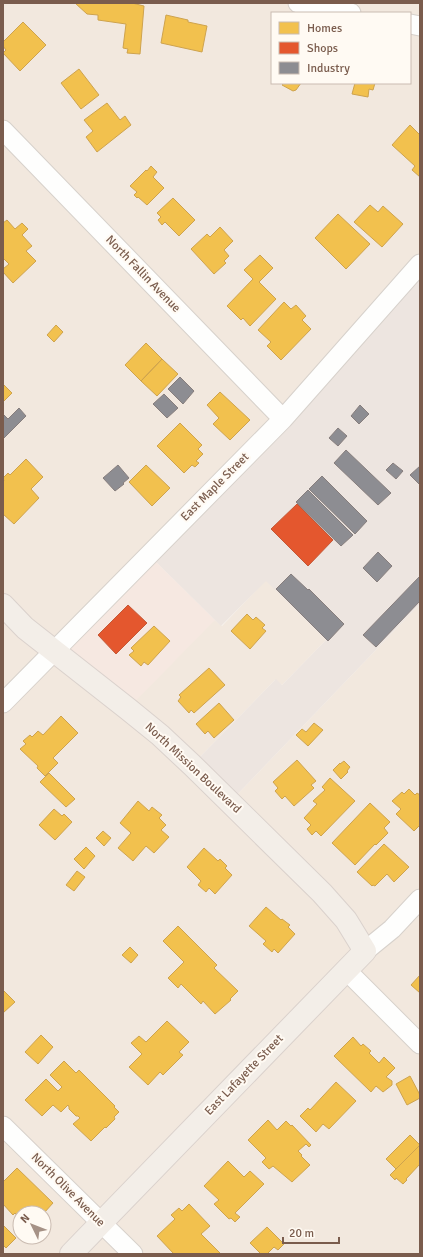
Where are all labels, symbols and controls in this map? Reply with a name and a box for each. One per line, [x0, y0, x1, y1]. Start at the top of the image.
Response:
legend [271, 12, 411, 84]
text: Homes [307, 21, 342, 36]
text: Shops [307, 41, 338, 56]
text: Industry [307, 61, 350, 76]
street label: North Fallin Avenue [102, 232, 184, 316]
street label: East Maple Street [178, 450, 252, 524]
street label: North Mission Boulevard [142, 720, 244, 816]
street label: East Lafayette Street [202, 1031, 286, 1119]
street label: North Olive Avenue [28, 1150, 108, 1230]
north arrow [12, 1205, 52, 1245]
text: N [18, 1211, 32, 1226]
scale bar [283, 1219, 339, 1245]
text: 20 m [289, 1226, 314, 1241]

